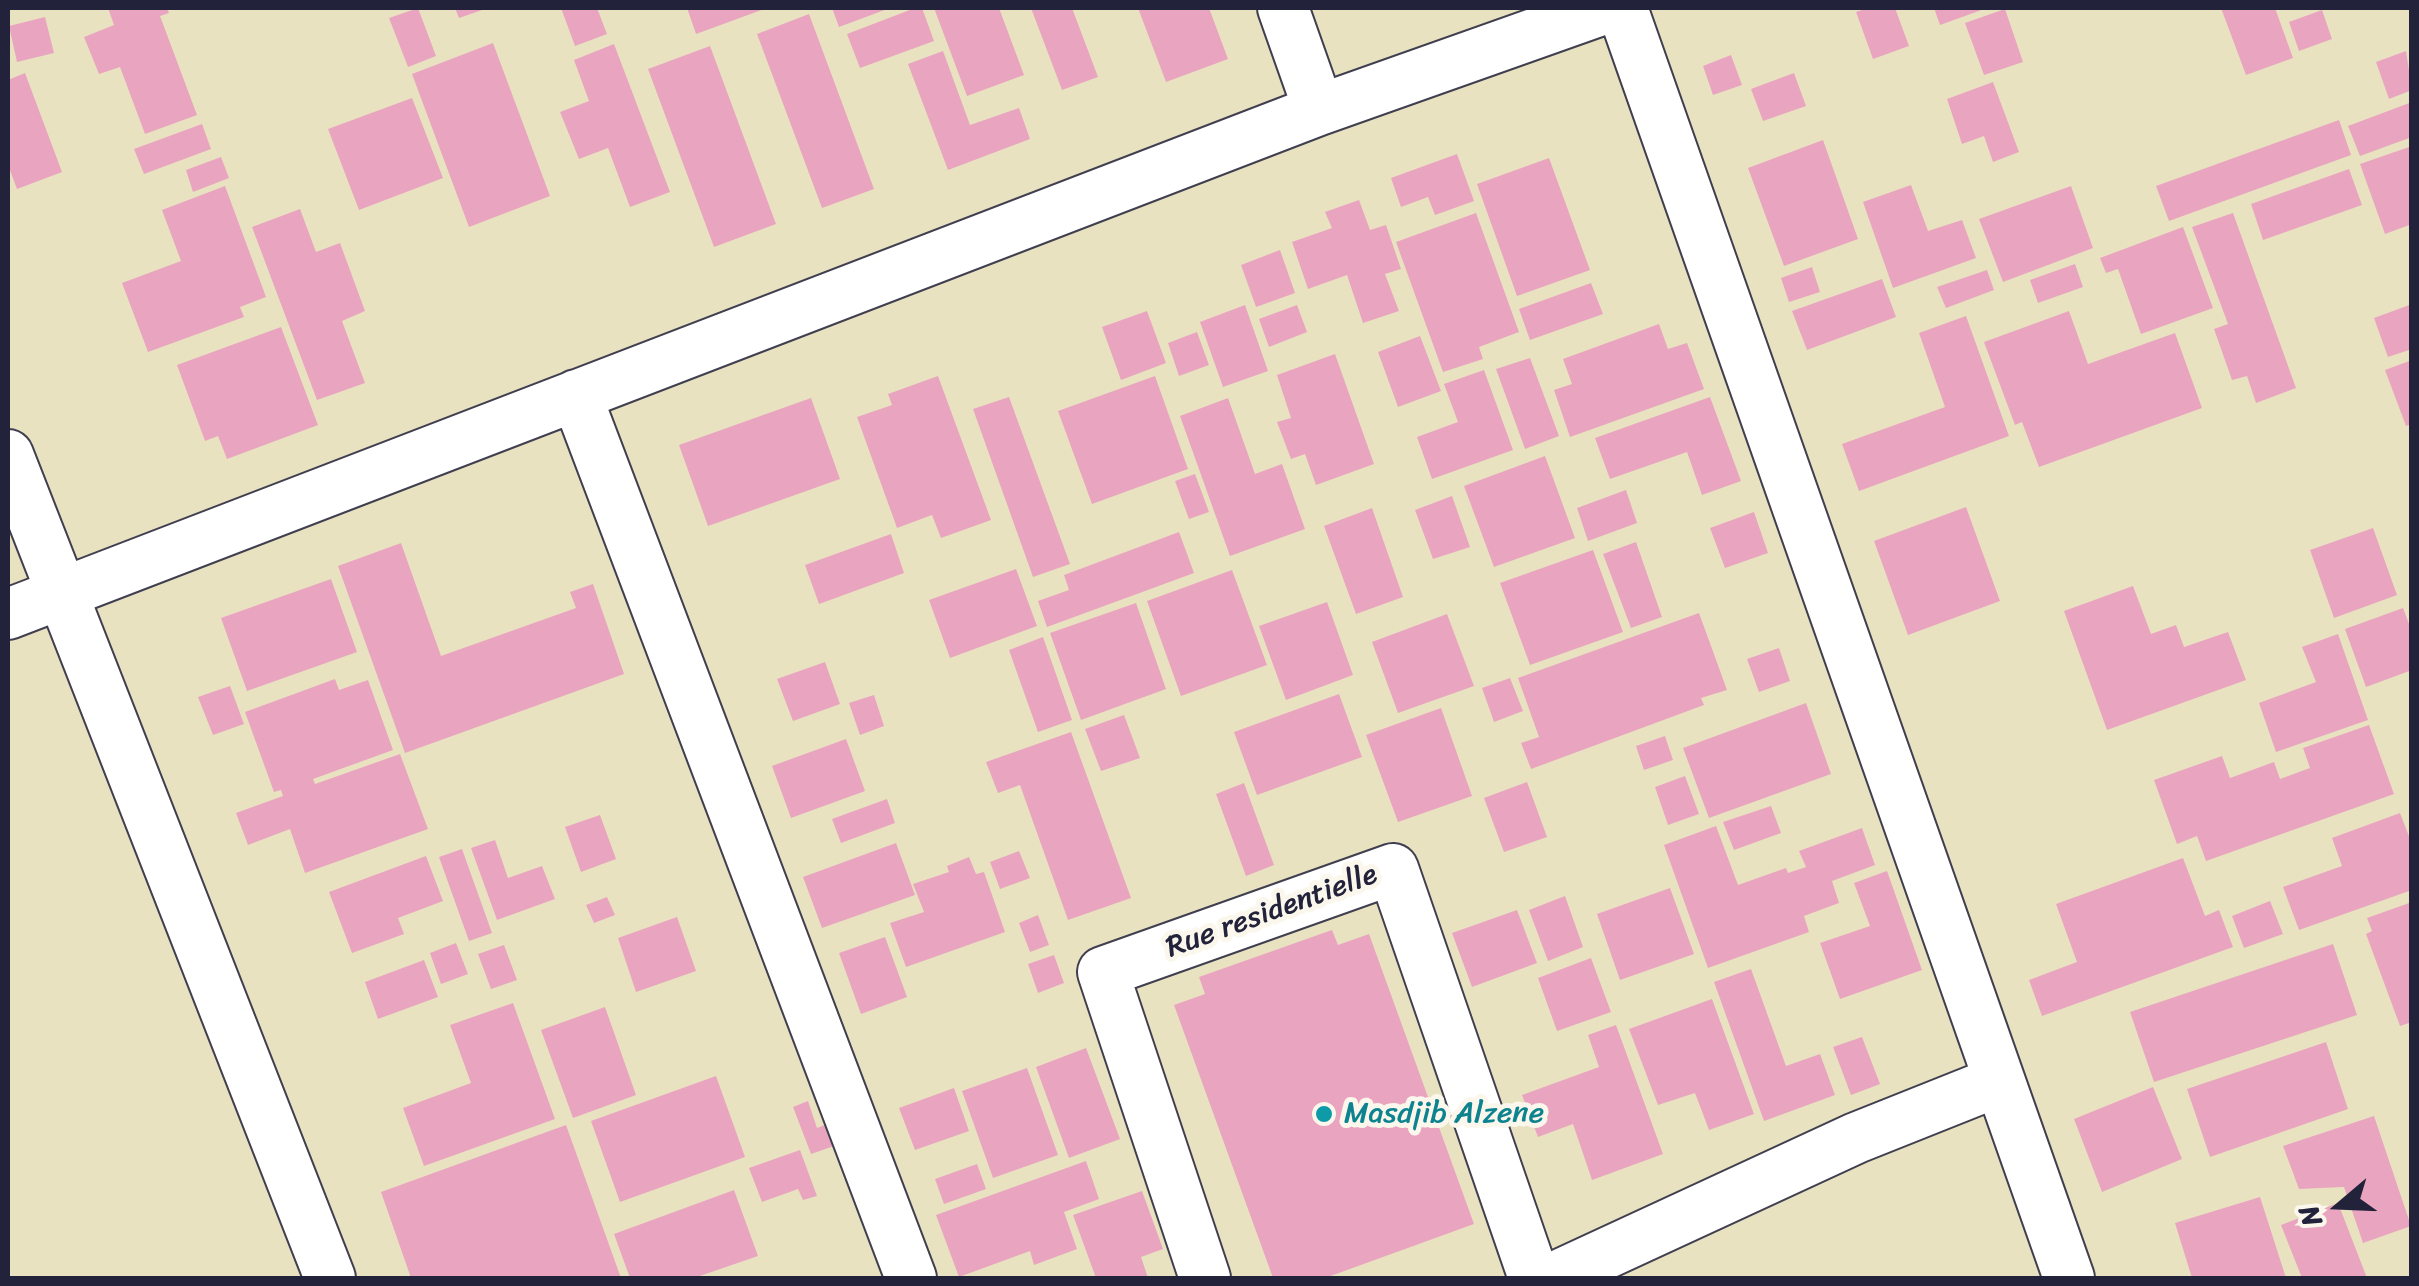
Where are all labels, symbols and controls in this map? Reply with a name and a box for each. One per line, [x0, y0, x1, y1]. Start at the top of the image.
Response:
street label: Rue residentielle [1161, 857, 1383, 967]
place label: Masdjib Alzene [1344, 1096, 1544, 1132]
marker: Masdjib Alzene [1313, 1103, 1335, 1125]
north arrow [2289, 1156, 2389, 1256]
text: N [2284, 1199, 2336, 1233]

